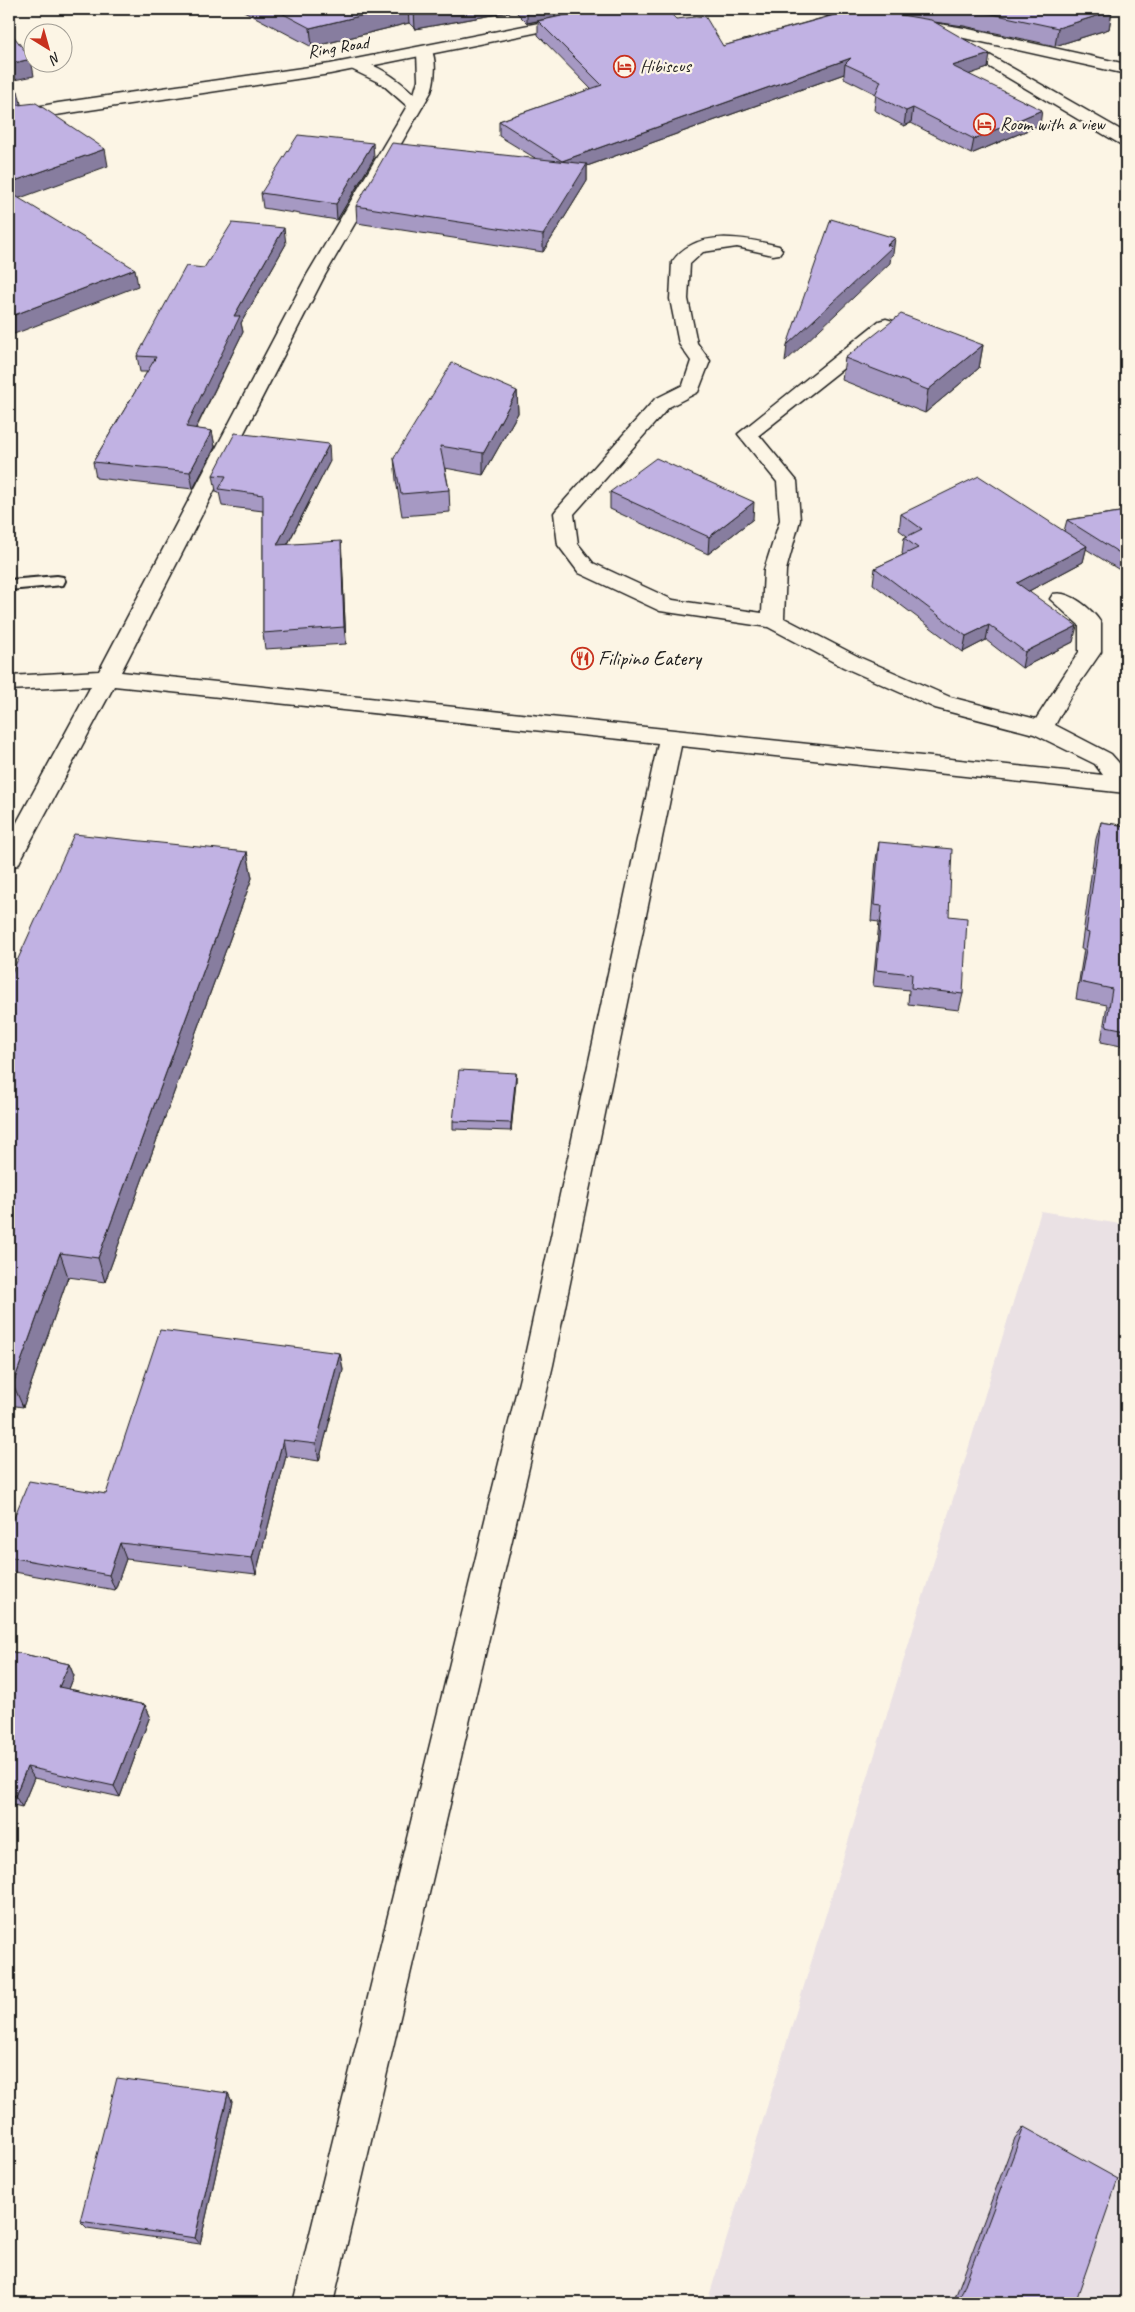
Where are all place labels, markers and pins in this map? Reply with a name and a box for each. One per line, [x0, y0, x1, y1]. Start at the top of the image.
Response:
hotel icon: Hibiscus [612, 54, 636, 78]
place label: Hibiscus [640, 55, 692, 77]
hotel icon: Room with a view [972, 112, 996, 136]
place label: Room with a view [1000, 113, 1106, 135]
place label: Filipino Eatery [598, 645, 703, 671]
restaurant icon: Filipino Eatery [570, 646, 594, 670]

